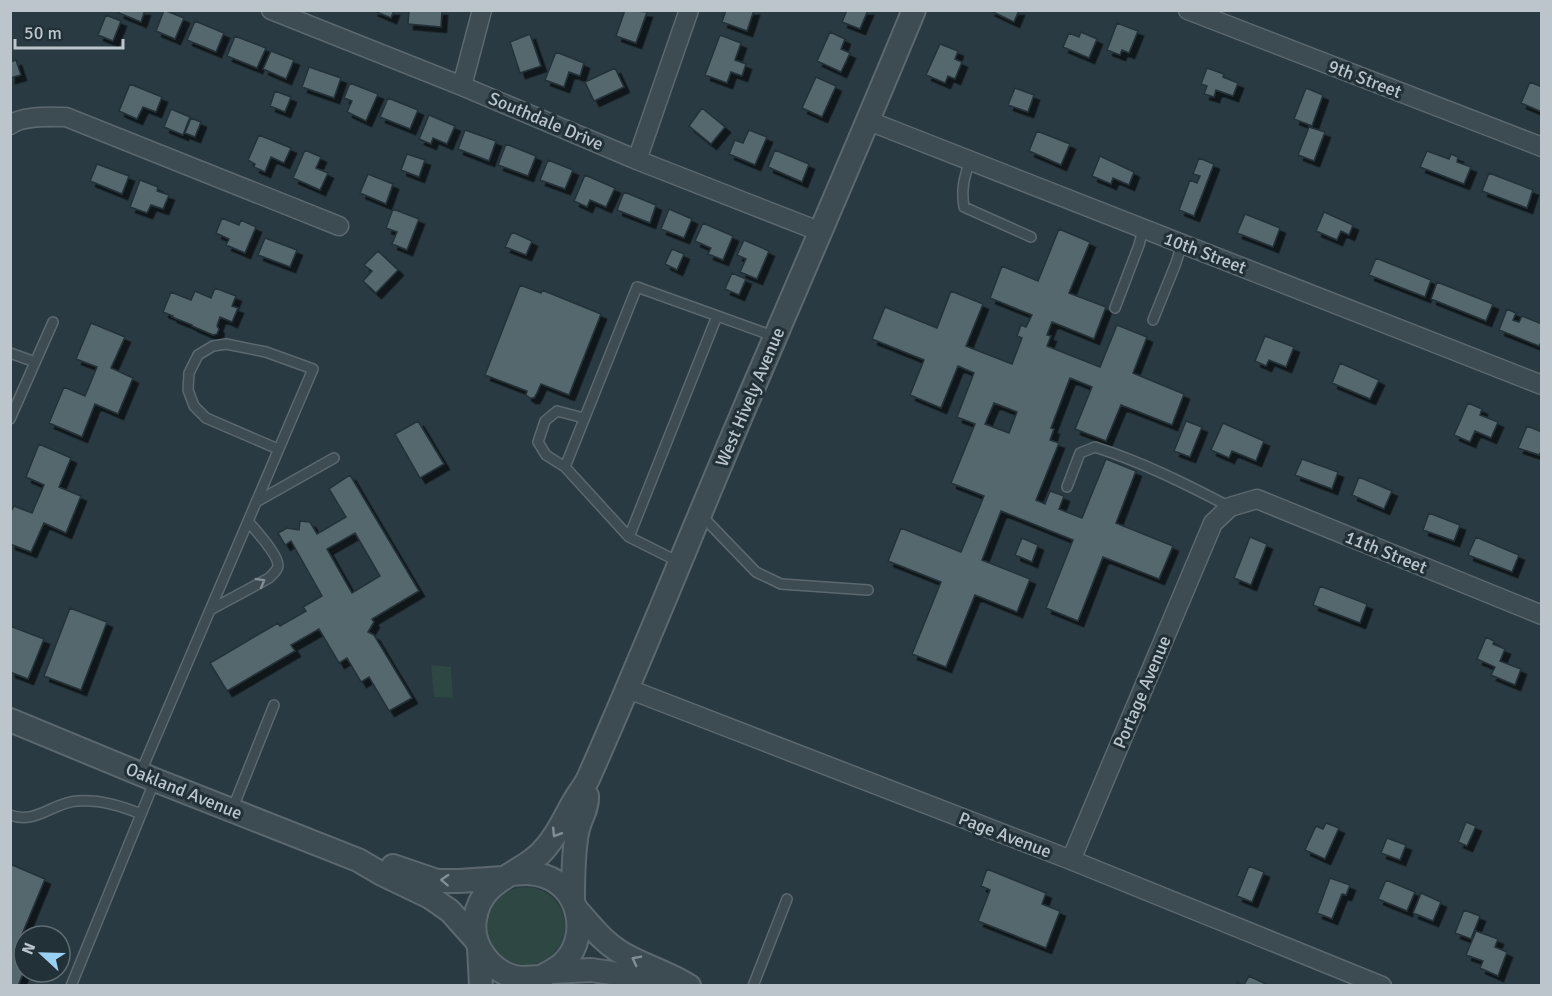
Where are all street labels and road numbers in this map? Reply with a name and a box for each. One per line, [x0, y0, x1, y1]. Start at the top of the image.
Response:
street label: 9th Street [1325, 55, 1405, 103]
street label: Southdale Drive [485, 87, 607, 155]
street label: 10th Street [1161, 227, 1249, 279]
street label: West Hively Avenue [711, 324, 789, 470]
street label: 11th Street [1342, 526, 1430, 578]
street label: Portage Avenue [1108, 632, 1176, 752]
street label: Oakland Avenue [123, 758, 245, 824]
street label: Page Avenue [955, 807, 1055, 863]

